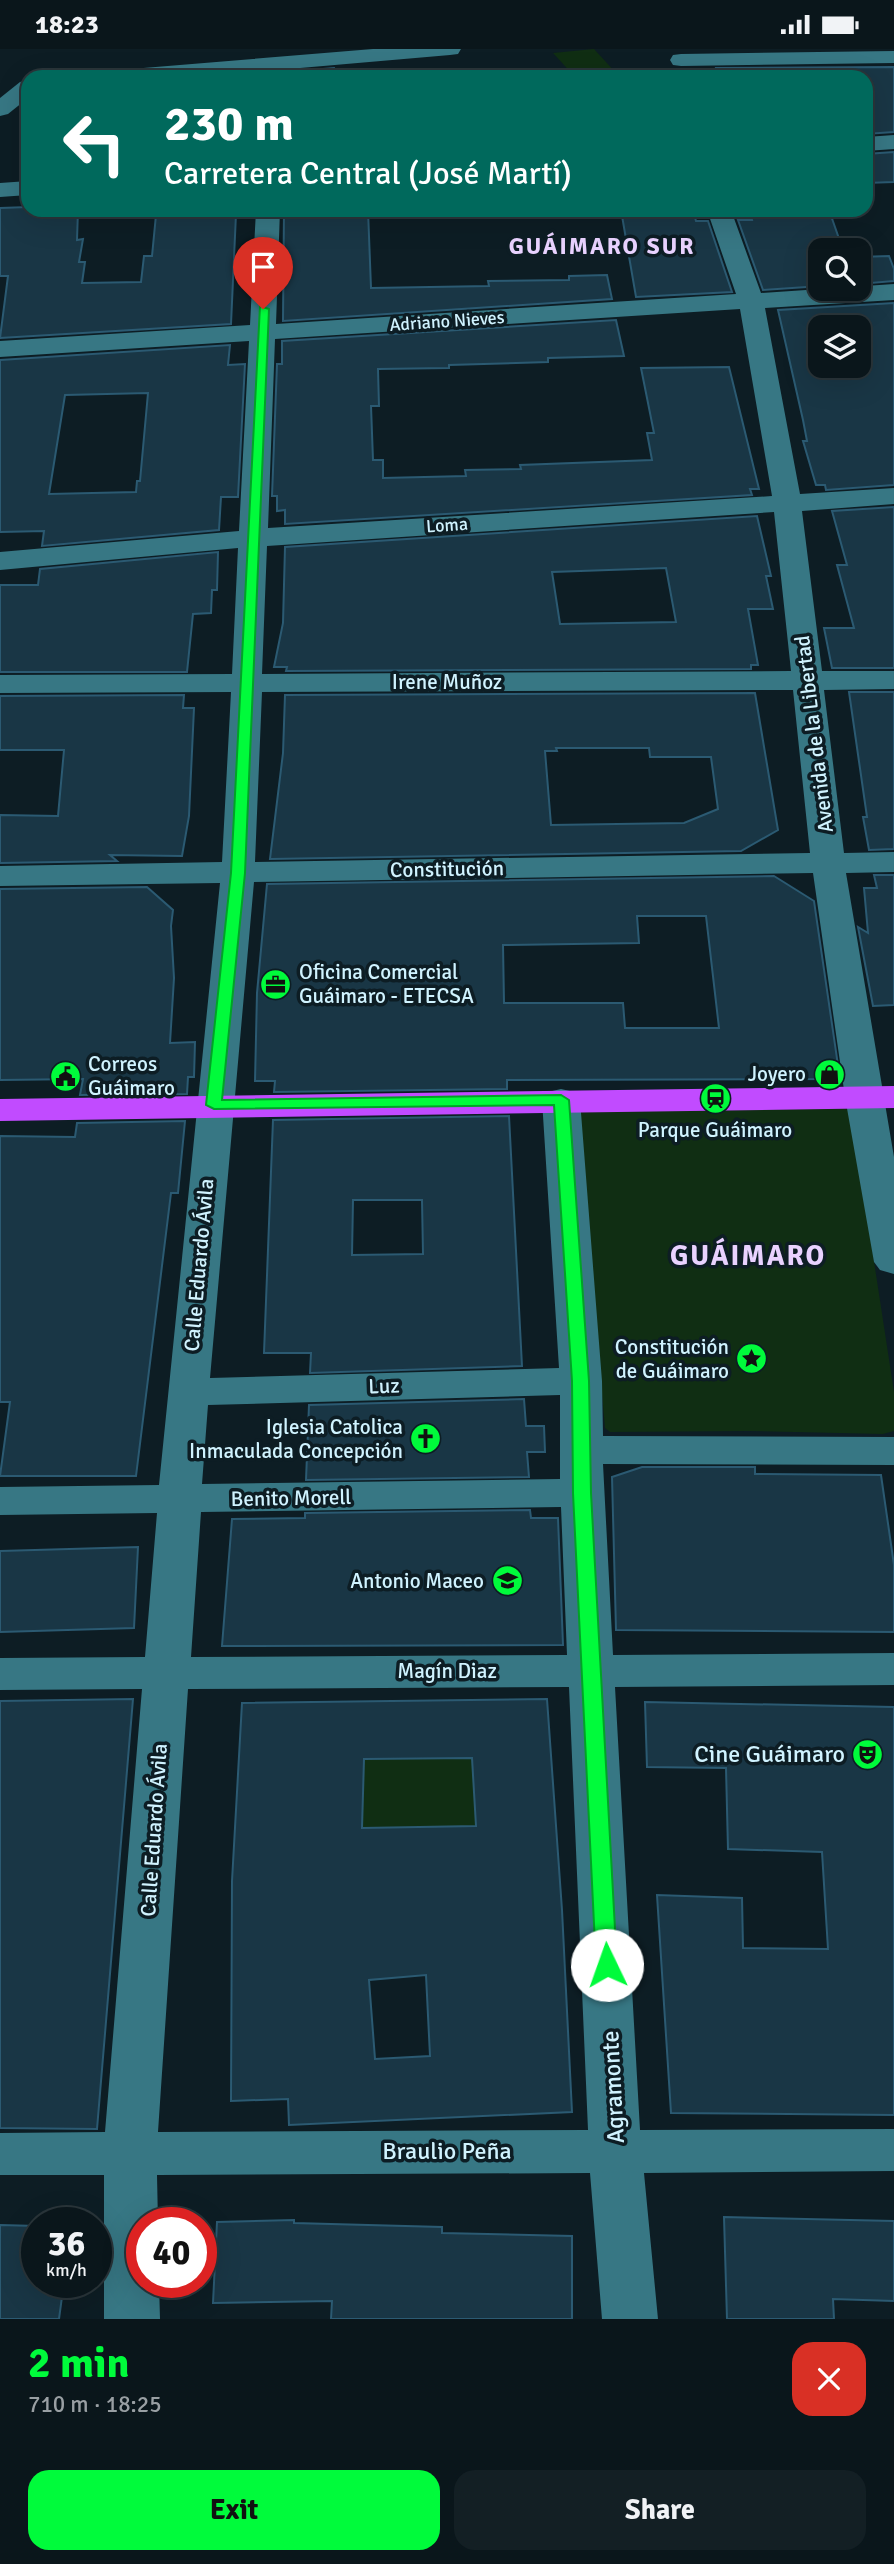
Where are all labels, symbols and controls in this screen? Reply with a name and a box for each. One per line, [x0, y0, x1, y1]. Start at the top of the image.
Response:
text: 18:23 [35, 9, 99, 41]
text: 230 m [164, 94, 294, 154]
icon: left [49, 98, 140, 189]
text: Carretera Central (José Martí) [164, 154, 572, 193]
district label: GUÁIMARO SUR [509, 232, 695, 261]
pin [233, 237, 293, 309]
map controls [808, 238, 871, 378]
button: search [808, 238, 871, 301]
icon: arrive [244, 248, 282, 286]
street label: Adriano Nieves [389, 306, 505, 336]
button: layers [808, 315, 871, 378]
street label: Loma [425, 513, 469, 537]
street label: Avenida de la Libertad [789, 634, 839, 834]
street label: Irene Muñoz [392, 669, 502, 695]
street label: Constitución [390, 855, 504, 883]
place label: Oficina Comercial Guáimaro - ETECSA [299, 959, 474, 1009]
office icon: Oficina Comercial Guáimaro - ETECSA [259, 967, 293, 1001]
place label: Correos Guáimaro [88, 1051, 175, 1101]
shop icon: Joyero [812, 1057, 846, 1091]
public building icon: Correos Guáimaro [48, 1059, 82, 1093]
place label: Joyero [748, 1061, 806, 1087]
station icon: Parque Guáimaro [698, 1081, 732, 1115]
place label: Parque Guáimaro [638, 1117, 792, 1143]
street label: Calle Eduardo Ávila [178, 1177, 220, 1353]
district label: GUÁIMARO [670, 1237, 826, 1273]
place label: Constitución de Guáimaro [615, 1334, 729, 1384]
place icon: Constitución de Guáimaro [735, 1342, 769, 1376]
street label: Luz [368, 1372, 400, 1400]
place label: Iglesia Catolica Inmaculada Concepción [189, 1414, 403, 1464]
church icon: Iglesia Catolica Inmaculada Concepción [409, 1422, 443, 1456]
street label: Benito Morell [230, 1484, 352, 1512]
school or university icon: Antonio Maceo [490, 1564, 524, 1598]
place label: Antonio Maceo [350, 1568, 484, 1594]
street label: Magín Diaz [397, 1658, 497, 1684]
theatre icon: Cine Guáimaro [851, 1737, 885, 1771]
place label: Cine Guáimaro [694, 1739, 845, 1769]
street label: Calle Eduardo Ávila [135, 1742, 173, 1918]
position arrow [570, 1928, 644, 2002]
street label: Agramonte [595, 2030, 631, 2144]
street label: Braulio Peña [382, 2136, 512, 2166]
speed limit sign: 40 [126, 2207, 217, 2298]
text: 36 [48, 2222, 85, 2265]
text: km/h [46, 2259, 87, 2281]
text: 2 min [28, 2338, 129, 2389]
button: close [792, 2342, 866, 2416]
text: 710 m · 18:25 [28, 2390, 162, 2419]
button: Exit [28, 2470, 440, 2550]
button: Share [454, 2470, 866, 2550]

